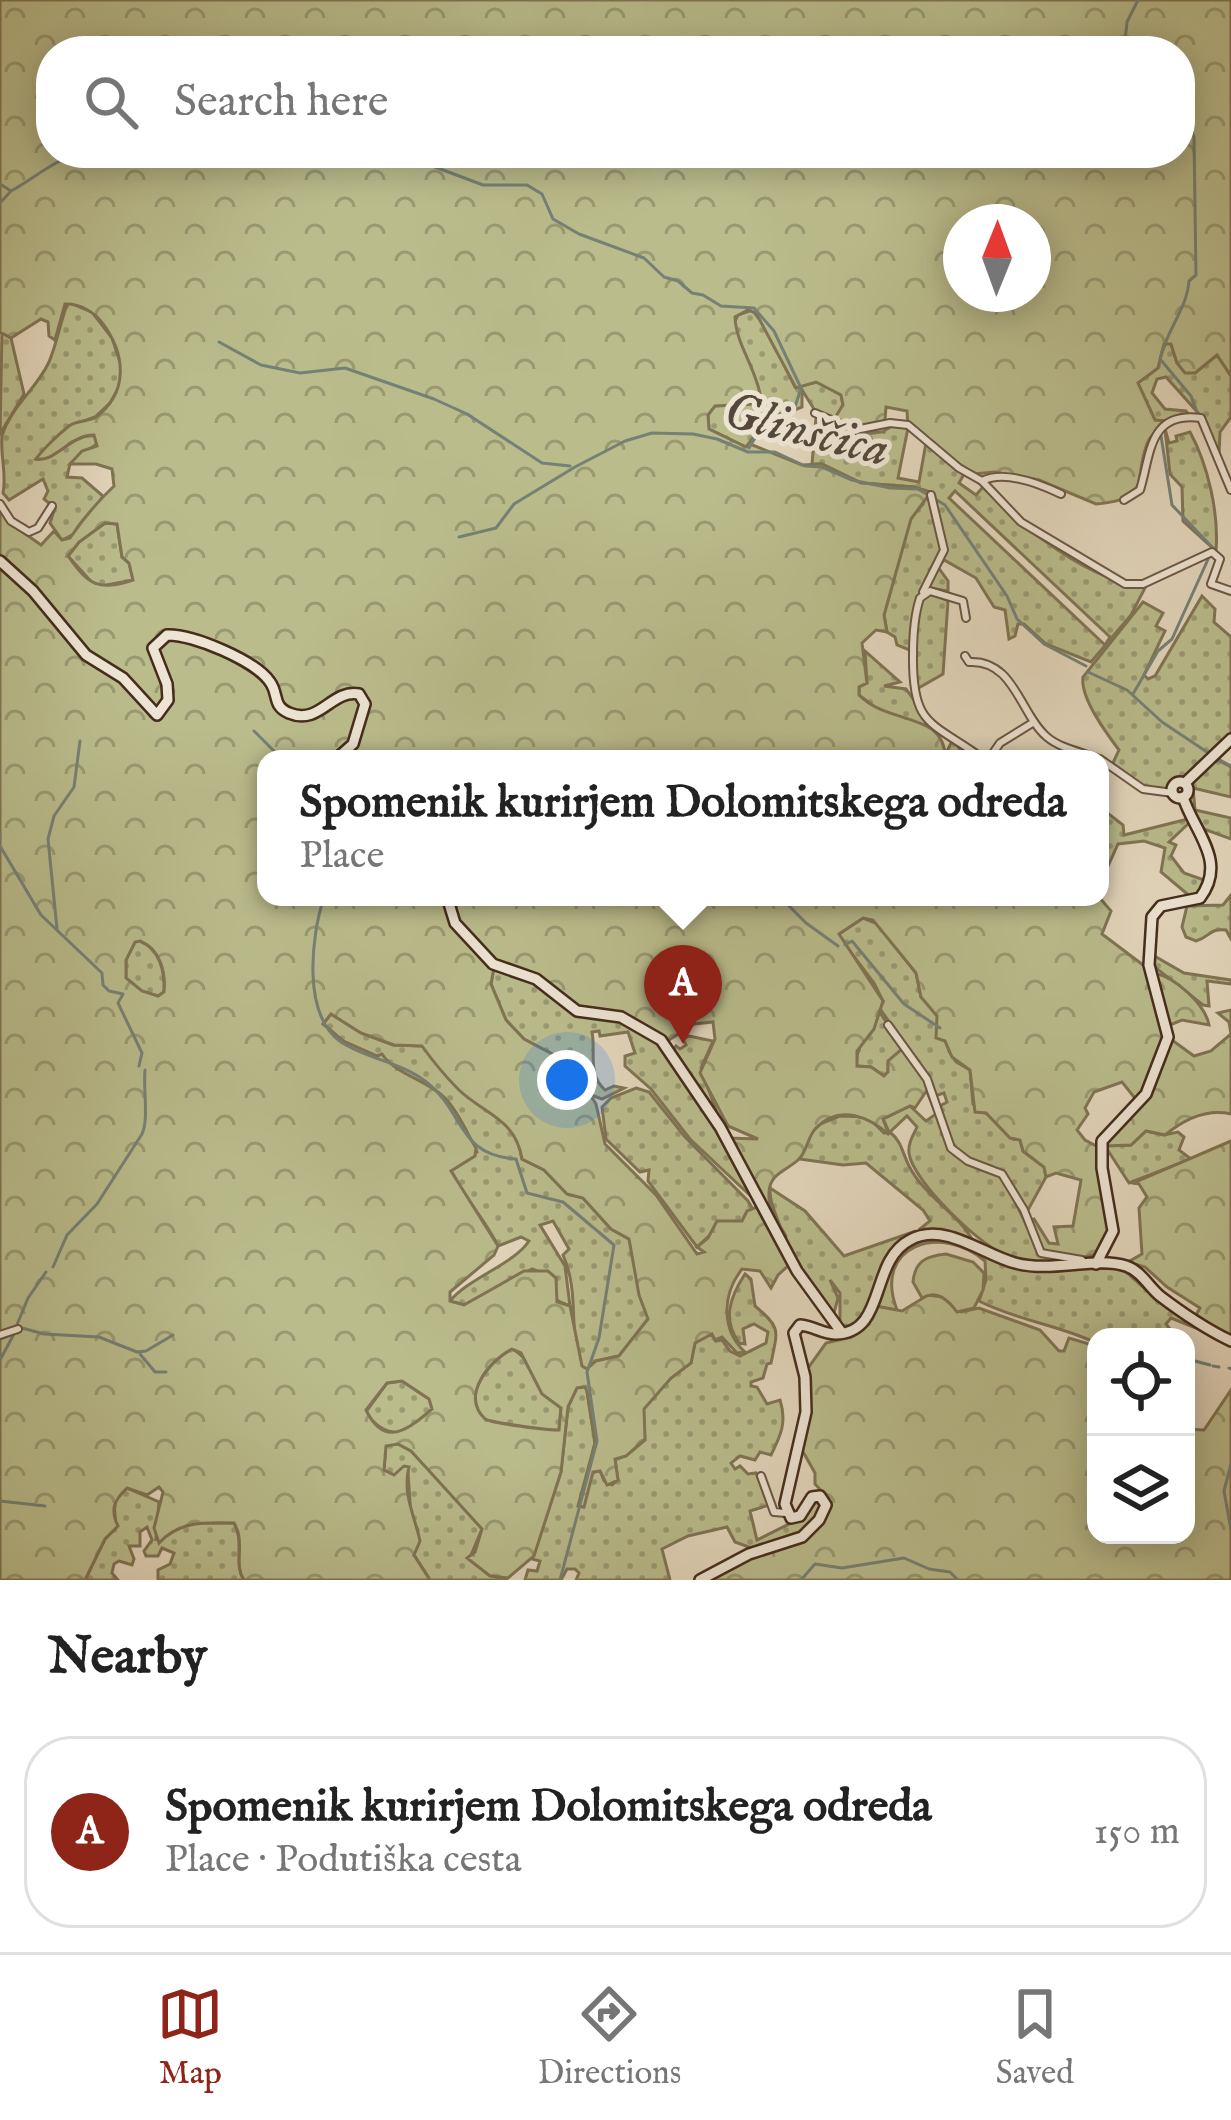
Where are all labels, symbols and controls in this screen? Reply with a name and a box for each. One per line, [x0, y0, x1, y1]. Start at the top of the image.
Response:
search box [36, 36, 1195, 168]
icon: search [78, 69, 144, 135]
text: Search here [174, 74, 388, 131]
north arrow [943, 204, 1051, 312]
water label: Glinščica [716, 380, 895, 484]
popup [257, 750, 1109, 906]
text: Spomenik kurirjem Dolomitskega odreda [300, 775, 1066, 832]
text: Place [300, 832, 384, 881]
pin: A [644, 945, 722, 1044]
your location [537, 1050, 597, 1110]
map controls [1087, 1328, 1195, 1544]
button: locate [1087, 1328, 1195, 1436]
button: layers [1087, 1436, 1195, 1544]
text: Nearby [48, 1626, 207, 1691]
text: Spomenik kurirjem Dolomitskega odreda [165, 1779, 932, 1836]
text: A [77, 1808, 103, 1857]
text: 150 m [1094, 1808, 1180, 1857]
text: Place · Podutiška cesta [165, 1836, 522, 1885]
tab: Map [157, 1981, 223, 2095]
tab: Directions [538, 1981, 681, 2095]
tab: Saved [996, 1981, 1074, 2095]

